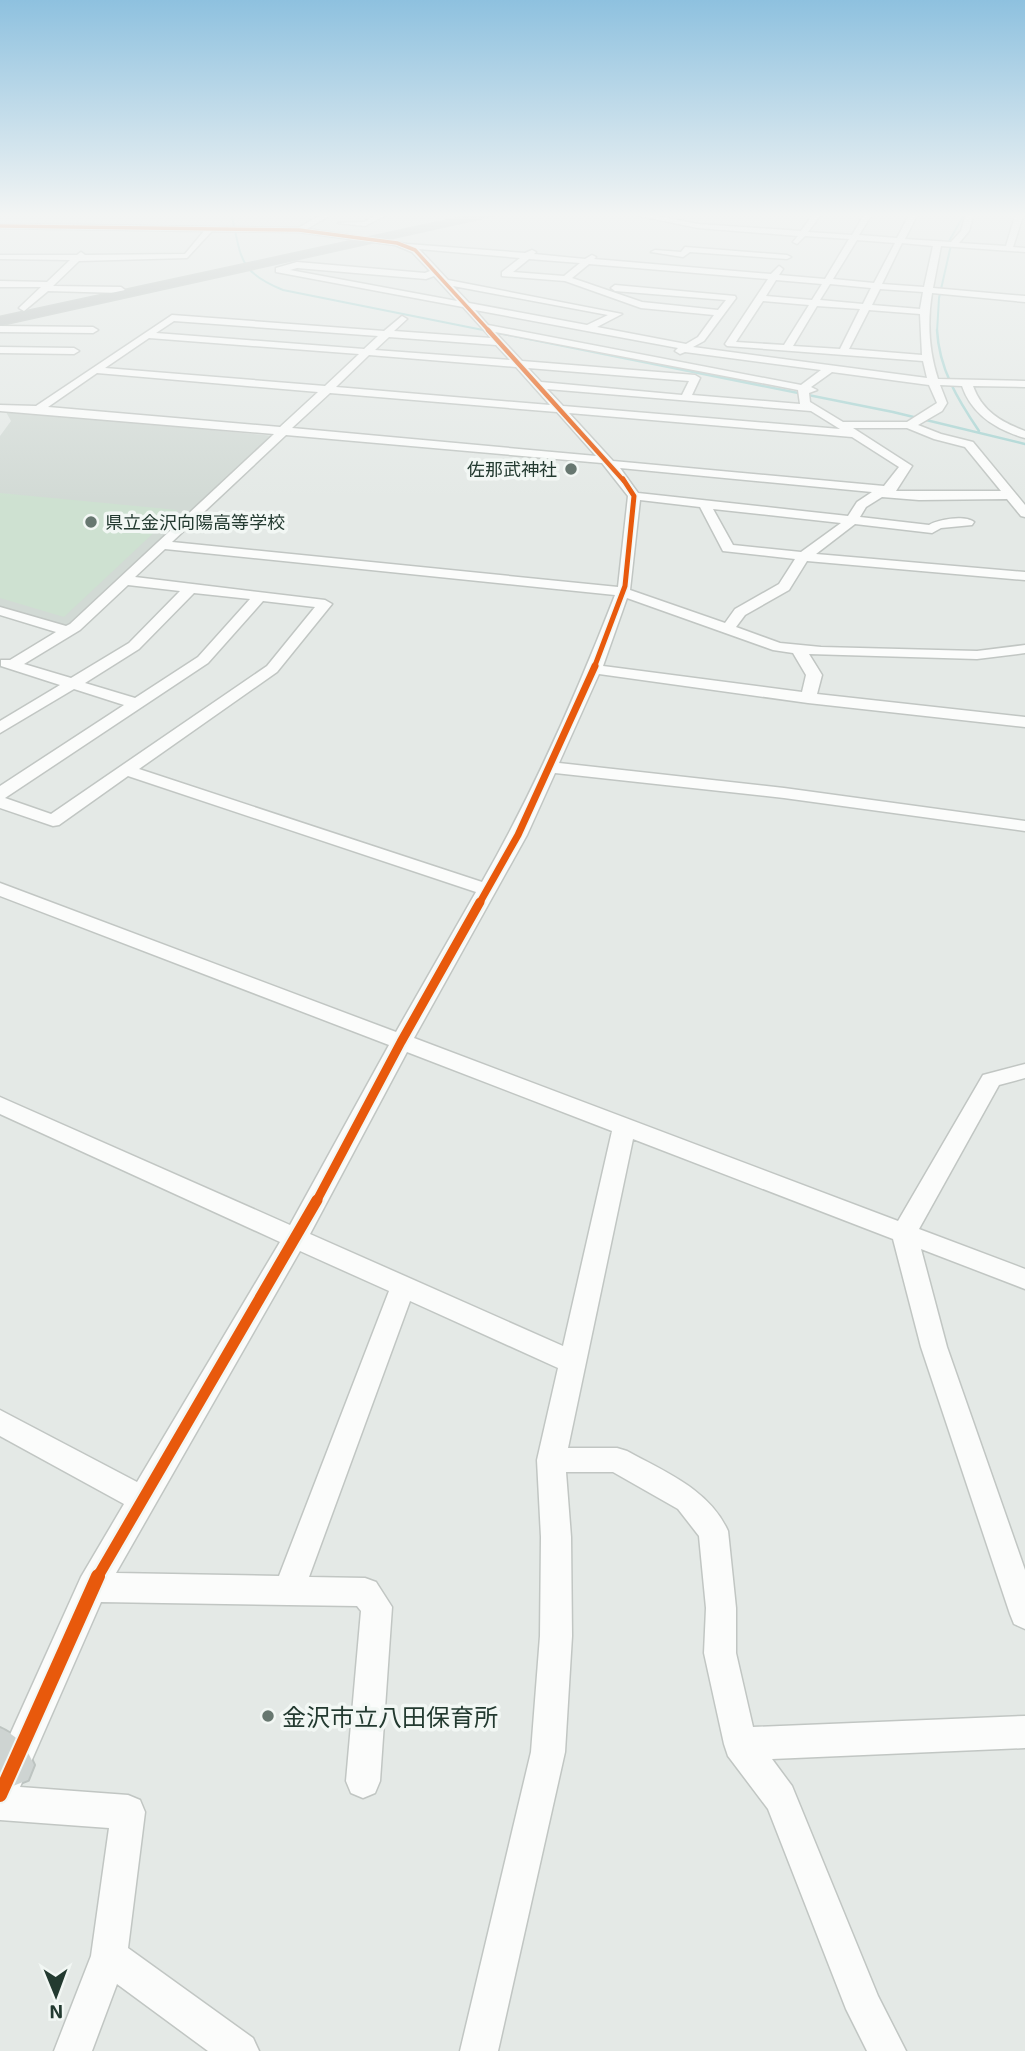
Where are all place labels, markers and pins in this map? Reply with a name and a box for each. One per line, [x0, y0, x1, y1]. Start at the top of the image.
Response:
place label: 佐那武神社 [467, 458, 557, 480]
marker: 佐那武神社 [563, 461, 579, 477]
place label: 県立金沢向陽高等学校 [105, 511, 285, 533]
marker: 県立金沢向陽高等学校 [83, 514, 99, 530]
place label: 金沢市立八田保育所 [282, 1702, 498, 1731]
marker: 金沢市立八田保育所 [260, 1708, 276, 1724]

